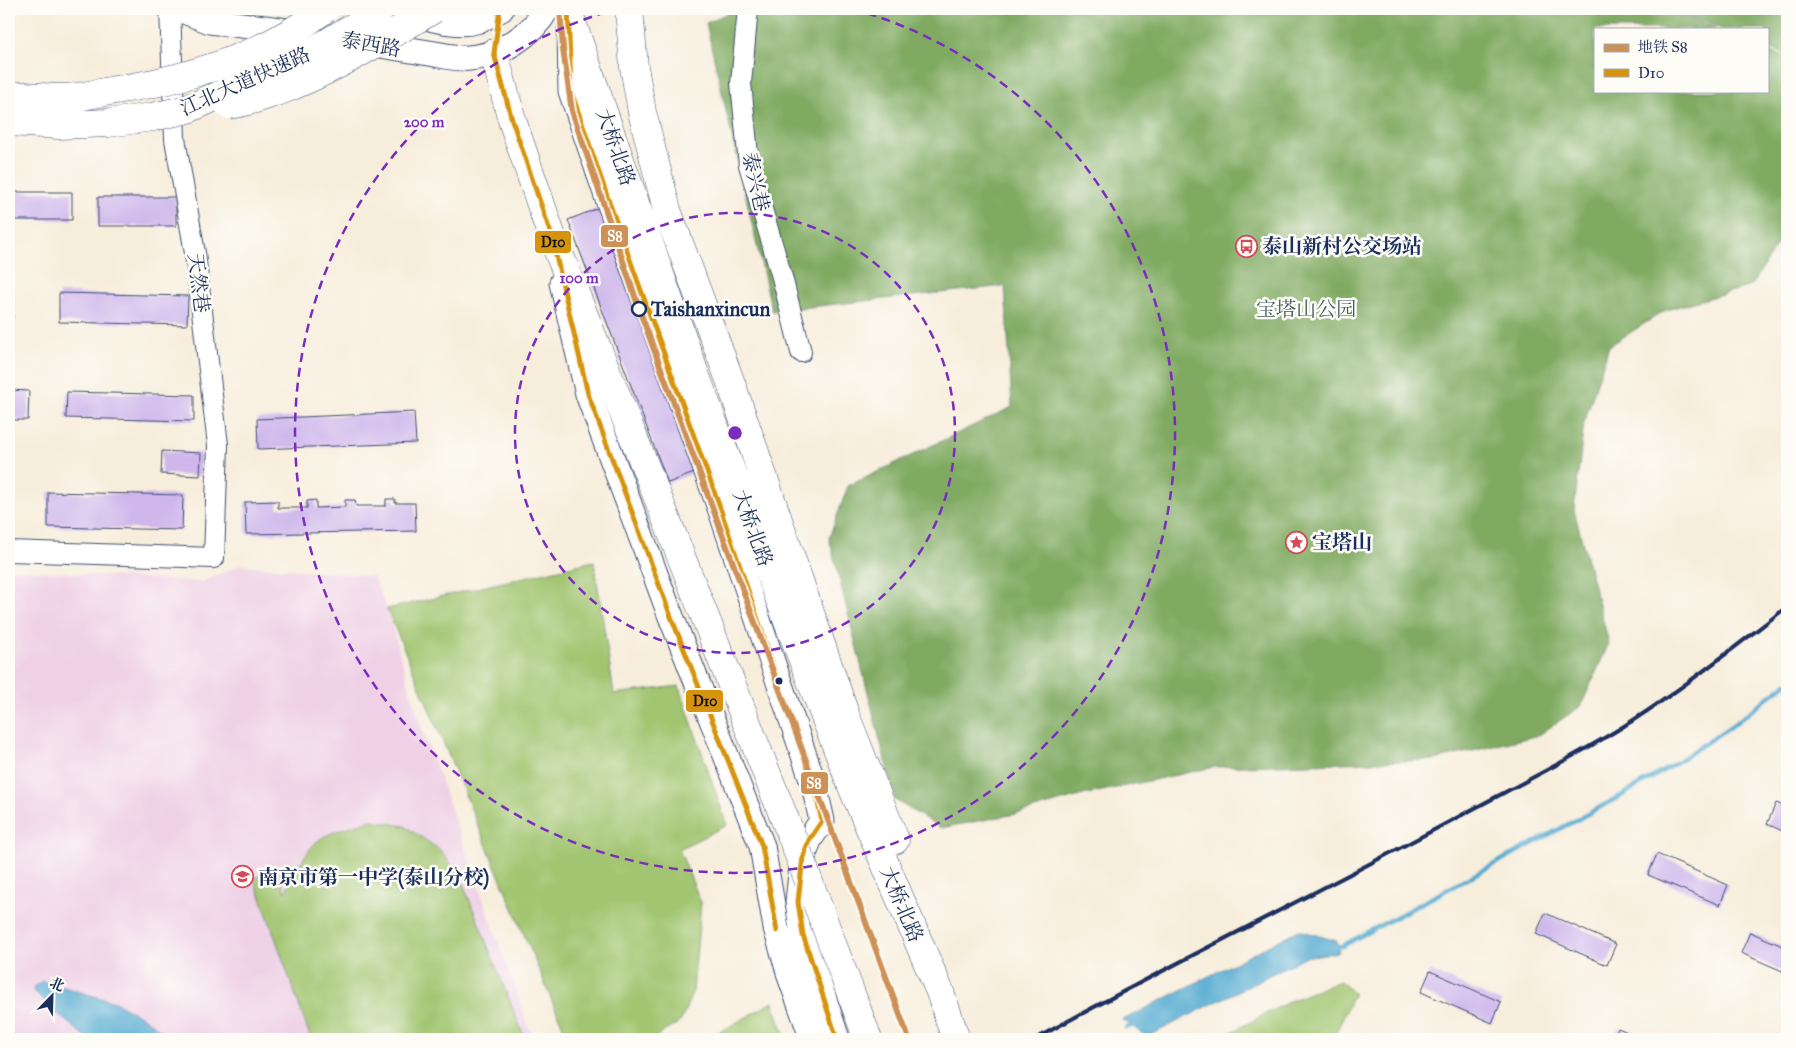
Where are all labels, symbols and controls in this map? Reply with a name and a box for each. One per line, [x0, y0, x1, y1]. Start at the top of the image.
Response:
street label: 泰西路 [339, 27, 403, 61]
legend [1594, 28, 1768, 92]
text: 地铁 S8 [1638, 38, 1688, 56]
street label: 江北大道快速路 [176, 42, 314, 120]
text: D10 [1638, 64, 1664, 82]
street label: 大桥北路 [592, 105, 640, 189]
text: 200 m [404, 113, 445, 131]
street label: 泰兴巷 [738, 150, 774, 214]
line badge: S8 [600, 224, 629, 248]
text: S8 [607, 228, 623, 245]
line badge: D10 [534, 230, 572, 254]
text: D10 [541, 234, 565, 251]
bus stop icon: 泰山新村公交场站 [1234, 234, 1258, 258]
place label: 泰山新村公交场站 [1262, 234, 1422, 258]
street label: 天然巷 [183, 252, 215, 314]
text: 100 m [559, 269, 599, 287]
place label: Taishanxincun [650, 297, 770, 321]
park label: 宝塔山公园 [1256, 297, 1356, 321]
marker: Taishanxincun [631, 301, 647, 317]
centre of rings [726, 424, 744, 442]
street label: 大桥北路 [728, 486, 778, 570]
place icon: 宝塔山 [1284, 530, 1308, 554]
place label: 宝塔山 [1312, 530, 1372, 554]
unlabelled marker [774, 676, 784, 686]
line badge: D10 [685, 689, 724, 713]
text: D10 [693, 693, 717, 710]
line badge: S8 [800, 771, 829, 795]
text: S8 [806, 775, 822, 792]
street label: 大桥北路 [875, 862, 929, 946]
school or university icon: 南京市第一中学(泰山分校) [230, 865, 254, 889]
place label: 南京市第一中学(泰山分校) [258, 865, 489, 890]
north arrow [28, 970, 78, 1020]
text: 北 [47, 974, 67, 995]

